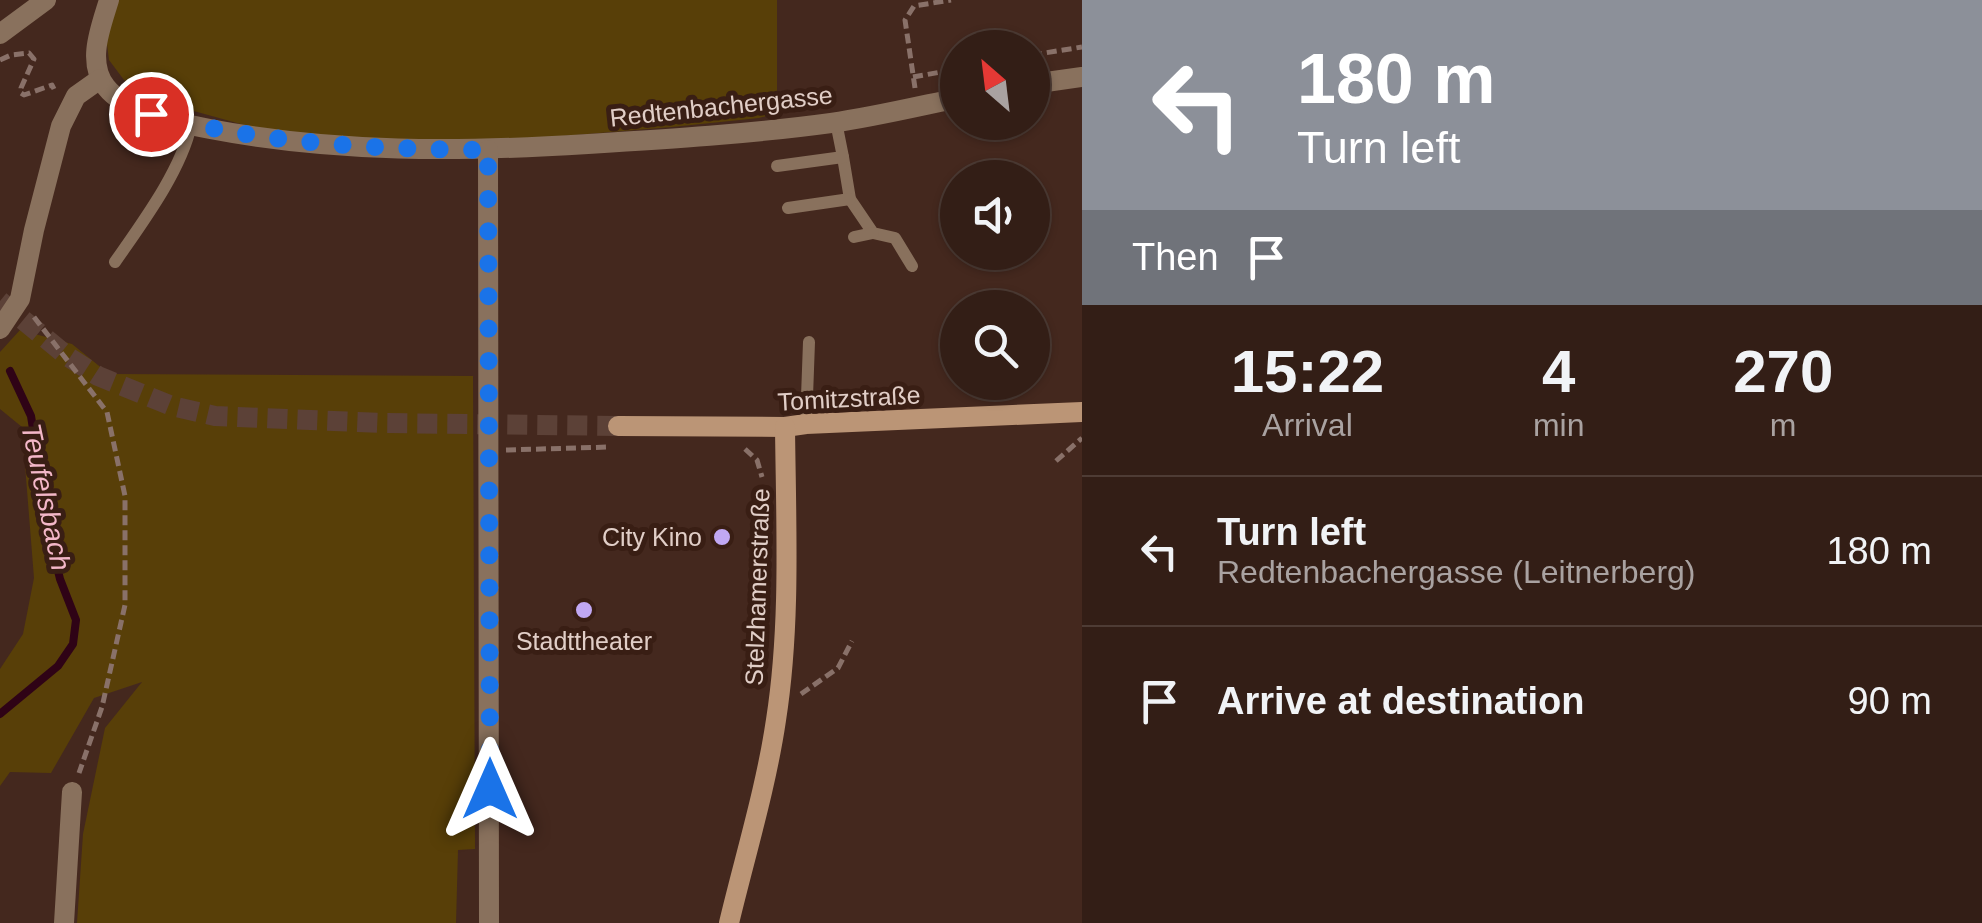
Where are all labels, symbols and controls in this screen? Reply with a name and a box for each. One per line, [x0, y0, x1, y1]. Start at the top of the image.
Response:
north arrow [940, 30, 1050, 140]
map controls [940, 30, 1050, 400]
icon: left [1132, 40, 1262, 170]
text: 180 m [1297, 40, 1495, 118]
pin [109, 72, 194, 157]
street label: Redtenbachergasse [608, 80, 834, 132]
icon: arrive [124, 87, 179, 142]
text: Turn left [1297, 122, 1460, 173]
button: sound [940, 160, 1050, 270]
icon: arrive [1239, 230, 1294, 285]
text: Then [1132, 236, 1219, 278]
button: search [940, 290, 1050, 400]
text: 15:22 [1231, 338, 1384, 405]
text: 4 [1542, 338, 1575, 405]
text: 270 [1733, 338, 1833, 405]
street label: Tomitzstraße [777, 380, 921, 416]
text: Arrival [1262, 407, 1353, 443]
text: min [1533, 407, 1584, 443]
text: m [1770, 407, 1797, 443]
water label: Teufelsbach [15, 420, 77, 574]
street label: Stelzhamerstraße [740, 488, 774, 686]
text: Turn left [1217, 511, 1366, 553]
place label: City Kino [602, 523, 702, 551]
icon: left [1132, 524, 1187, 579]
marker: City Kino [711, 526, 733, 548]
text: 180 m [1826, 530, 1932, 572]
text: Redtenbachergasse (Leitnerberg) [1217, 554, 1696, 590]
marker: Stadttheater [573, 599, 595, 621]
place label: Stadttheater [516, 627, 652, 655]
icon: arrive [1132, 674, 1187, 729]
text: Arrive at destination [1217, 680, 1584, 722]
text: 90 m [1848, 680, 1932, 722]
position arrow [438, 737, 542, 841]

